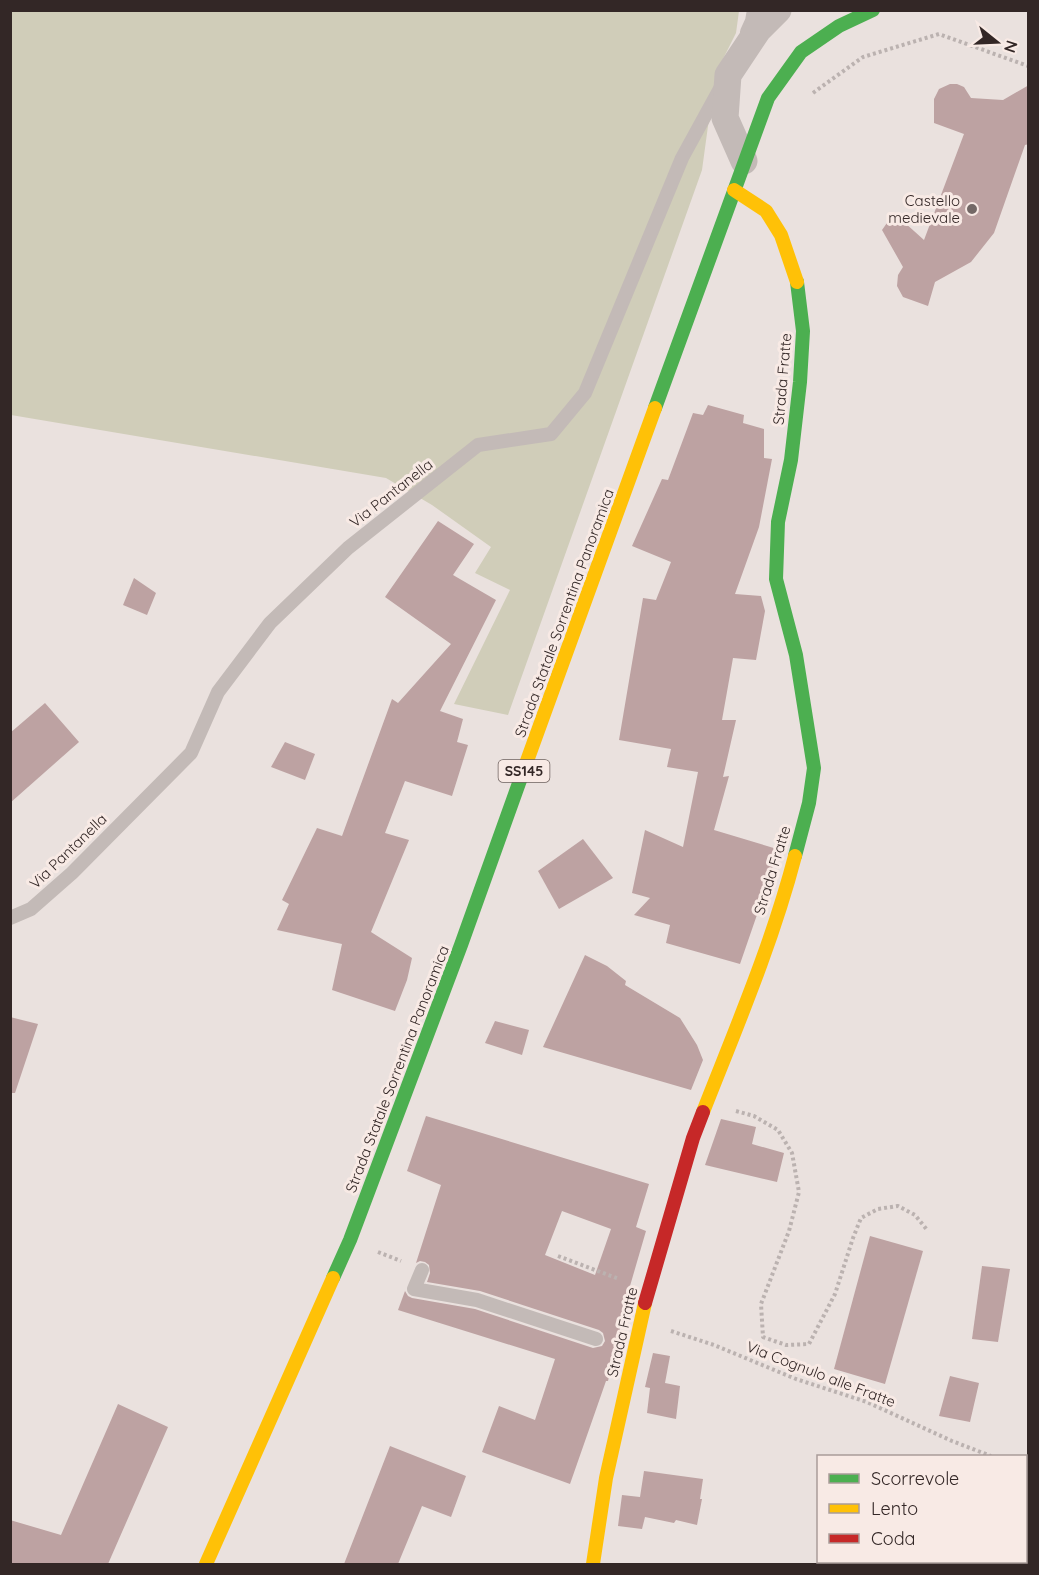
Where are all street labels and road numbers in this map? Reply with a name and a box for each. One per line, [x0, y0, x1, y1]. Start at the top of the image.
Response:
street label: Strada Fratte [769, 332, 795, 426]
street label: Via Pantanella [346, 455, 436, 531]
street label: Strada Statale Sorrentina Panoramica [510, 486, 618, 740]
road number: SS145 [498, 760, 550, 782]
street label: Via Pantanella [25, 809, 111, 893]
street label: Strada Fratte [749, 823, 795, 917]
street label: Strada Statale Sorrentina Panoramica [341, 943, 453, 1195]
street label: Strada Fratte [602, 1285, 642, 1379]
street label: Via Cognulo alle Fratte [744, 1337, 898, 1411]

